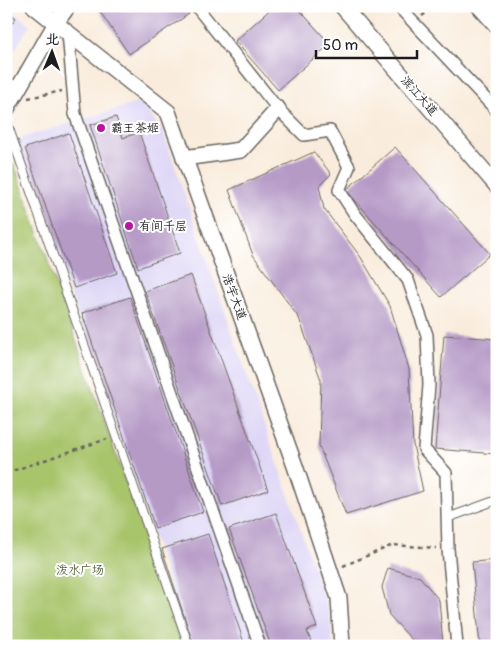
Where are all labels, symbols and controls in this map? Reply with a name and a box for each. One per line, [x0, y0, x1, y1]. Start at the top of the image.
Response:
north arrow [28, 28, 78, 78]
scale bar [316, 28, 417, 60]
text: 北 [45, 31, 60, 48]
text: 50 m [323, 36, 358, 55]
street label: 滨江大道 [398, 73, 440, 119]
place label: 霸王茶姬 [111, 121, 159, 136]
marker: 霸王茶姬 [95, 122, 107, 134]
place label: 有间千层 [139, 219, 187, 234]
marker: 有间千层 [123, 220, 135, 232]
street label: 浩宇大道 [219, 272, 249, 322]
park label: 泼水广场 [56, 563, 104, 578]

